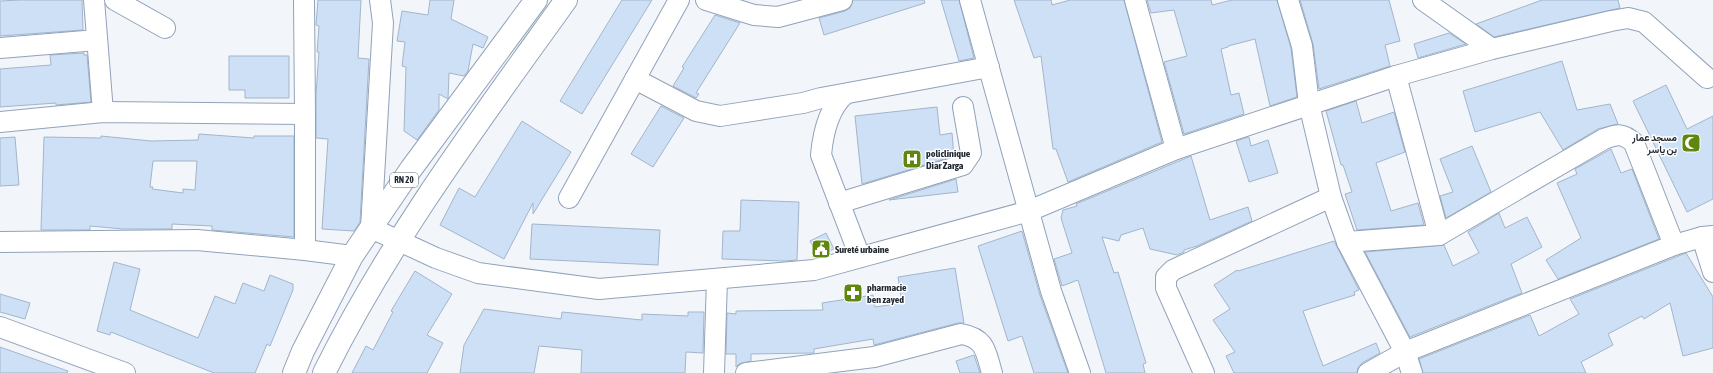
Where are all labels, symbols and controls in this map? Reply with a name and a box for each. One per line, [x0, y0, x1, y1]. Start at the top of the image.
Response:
place label: مسجد عمار بن ياسر [1631, 132, 1678, 156]
mosque icon: مسجد عمار بن ياسر [1680, 132, 1702, 154]
hospital icon: policlinique Diar Zarga [901, 148, 923, 170]
place label: policlinique Diar Zarga [926, 148, 971, 171]
road number: RN 20 [390, 173, 418, 187]
public building icon: Sureté urbaine [810, 238, 832, 260]
place label: Sureté urbaine [835, 244, 890, 255]
pharmacy icon: pharmacie ben zayed [842, 282, 864, 304]
place label: pharmacie ben zayed [867, 282, 907, 305]

